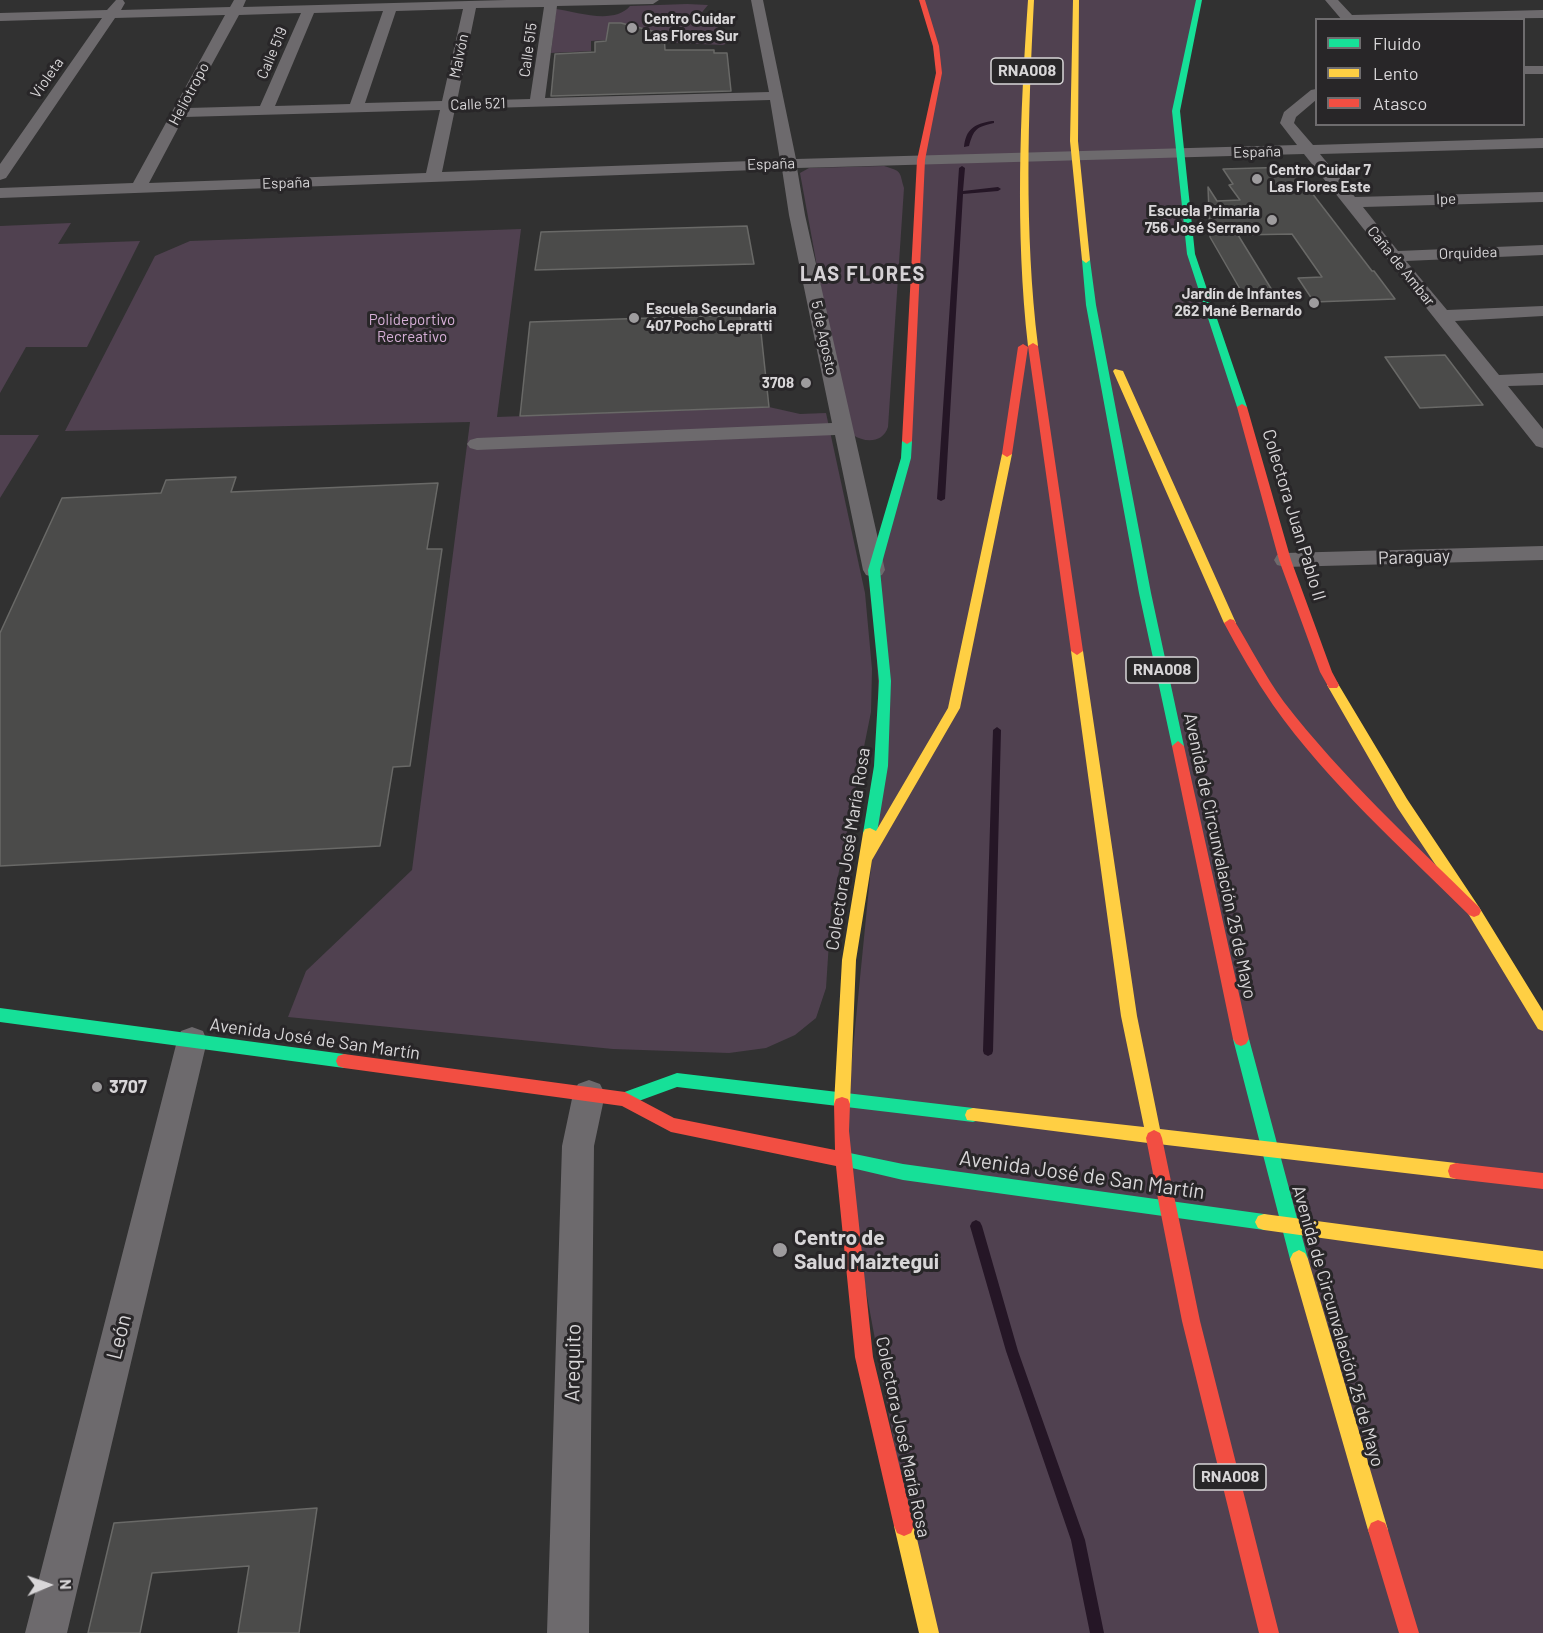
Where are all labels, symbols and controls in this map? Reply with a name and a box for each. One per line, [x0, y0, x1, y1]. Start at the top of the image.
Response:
place label: Centro Cuidar Las Flores Sur [644, 10, 738, 45]
legend [1315, 18, 1525, 126]
marker: Centro Cuidar Las Flores Sur [625, 21, 639, 35]
street label: Calle 515 [515, 22, 541, 78]
street label: Calle 519 [253, 24, 291, 82]
street label: Malvón [446, 32, 472, 80]
text: Fluido [1373, 32, 1421, 54]
street label: Violeta [27, 54, 67, 102]
road number: RNA008 [991, 58, 1063, 84]
street label: Heliotropo [165, 60, 213, 128]
text: Lento [1373, 62, 1419, 84]
text: Atasco [1373, 92, 1427, 114]
street label: Calle 521 [450, 94, 506, 114]
street label: España [1233, 142, 1281, 162]
street label: España [747, 154, 795, 174]
place label: Centro Cuidar 7 Las Flores Este [1269, 161, 1371, 196]
marker: Centro Cuidar 7 Las Flores Este [1250, 172, 1264, 186]
street label: España [262, 173, 310, 193]
street label: Ipe [1436, 190, 1456, 208]
place label: Escuela Primaria 756 José Serrano [1145, 202, 1260, 237]
marker: Escuela Primaria 756 José Serrano [1265, 213, 1279, 227]
street label: Caña de Ambar [1363, 222, 1439, 310]
street label: Orquidea [1438, 243, 1498, 263]
district label: LAS FLORES [800, 262, 926, 286]
place label: Jardín de Infantes 262 Mané Bernardo [1174, 285, 1302, 320]
marker: Jardín de Infantes 262 Mané Bernardo [1307, 296, 1321, 310]
street label: 5 de Agosto [807, 299, 841, 377]
place label: Escuela Secundaria 407 Pocho Lepratti [646, 300, 777, 335]
park label: Polideportivo Recreativo [369, 311, 455, 346]
marker: Escuela Secundaria 407 Pocho Lepratti [627, 311, 641, 325]
place label: 3708 [762, 374, 794, 392]
marker: 3708 [799, 376, 813, 390]
street label: Colectora Juan Pablo II [1258, 427, 1330, 603]
street label: Paraguay [1378, 545, 1450, 569]
road number: RNA008 [1126, 657, 1198, 683]
street label: Avenida de Circunvalación 25 de Mayo [1179, 711, 1261, 1001]
street label: Colectora José María Rosa [821, 746, 875, 952]
street label: Avenida José de San Martín [208, 1014, 422, 1064]
place label: 3707 [109, 1076, 147, 1098]
marker: 3707 [90, 1080, 104, 1094]
street label: Avenida José de San Martín [958, 1145, 1206, 1205]
street label: Avenida de Circunvalación 25 de Mayo [1287, 1183, 1389, 1469]
place label: Centro de Salud Maiztegui [794, 1225, 939, 1275]
marker: Centro de Salud Maiztegui [771, 1241, 789, 1259]
street label: León [101, 1312, 137, 1362]
street label: Arequito [560, 1324, 586, 1402]
street label: Colectora José María Rosa [871, 1334, 935, 1540]
road number: RNA008 [1194, 1464, 1266, 1490]
north arrow [18, 1555, 78, 1615]
text: N [57, 1579, 76, 1590]

